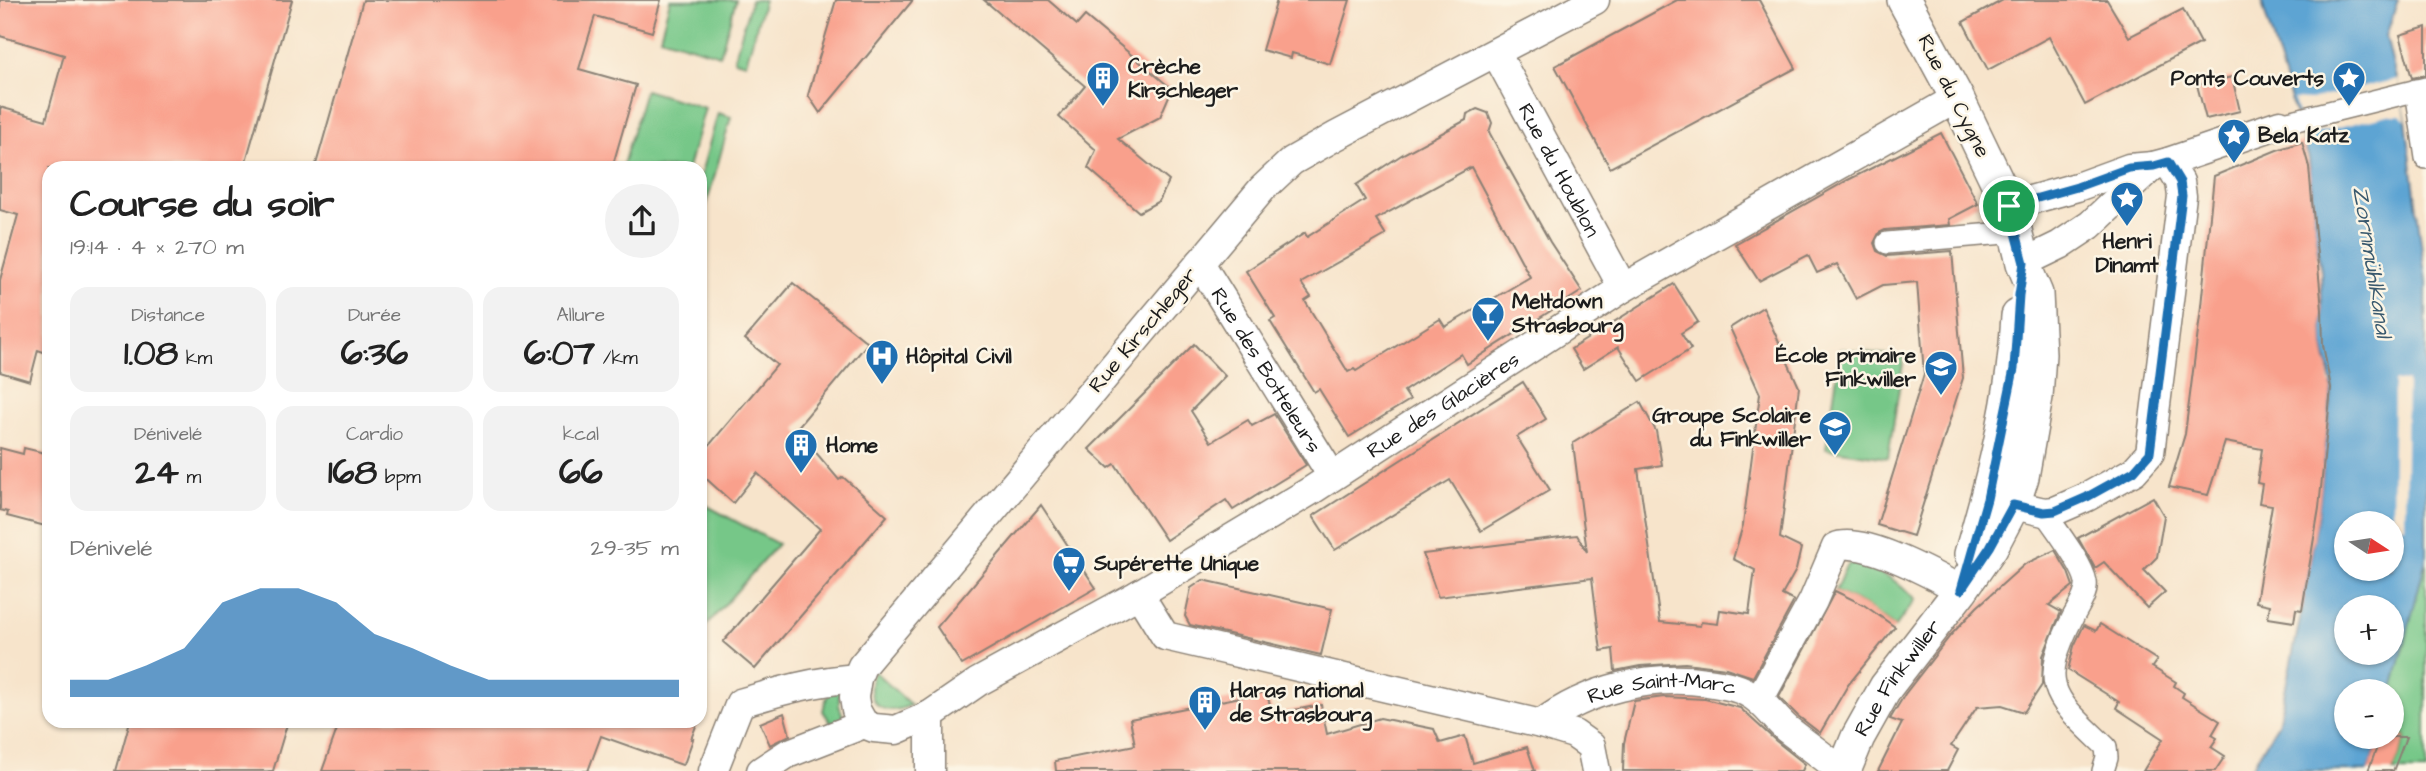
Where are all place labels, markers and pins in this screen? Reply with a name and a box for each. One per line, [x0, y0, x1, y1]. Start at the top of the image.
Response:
place label: Crèche Kirschleger [1128, 52, 1239, 107]
building icon: Crèche Kirschleger [1084, 59, 1122, 108]
place icon: Ponts Couverts [2330, 59, 2368, 108]
place label: Ponts Couverts [2171, 64, 2324, 93]
place icon: Bela Katz [2215, 116, 2253, 165]
place label: Bela Katz [2258, 121, 2350, 150]
pin [1979, 176, 2039, 236]
place icon: Henri Dinamt [2108, 179, 2146, 228]
place label: Henri Dinamt [2096, 227, 2159, 280]
place label: Meltdown Strasbourg [1511, 287, 1624, 342]
bar icon: Meltdown Strasbourg [1469, 294, 1507, 343]
hospital icon: Hôpital Civil [863, 337, 901, 386]
place label: École primaire Finkwiller [1776, 341, 1917, 394]
place label: Hôpital Civil [906, 342, 1012, 372]
school or university icon: École primaire Finkwiller [1922, 348, 1960, 397]
place label: Groupe Scolaire du Finkwiller [1652, 401, 1812, 454]
school or university icon: Groupe Scolaire du Finkwiller [1816, 408, 1854, 457]
building icon: Home [782, 426, 820, 475]
place label: Home [826, 431, 879, 460]
supermarket icon: Supérette Unique [1050, 544, 1088, 593]
place label: Supérette Unique [1093, 549, 1260, 579]
place label: Haras national de Strasbourg [1229, 676, 1372, 731]
building icon: Haras national de Strasbourg [1186, 683, 1224, 732]

